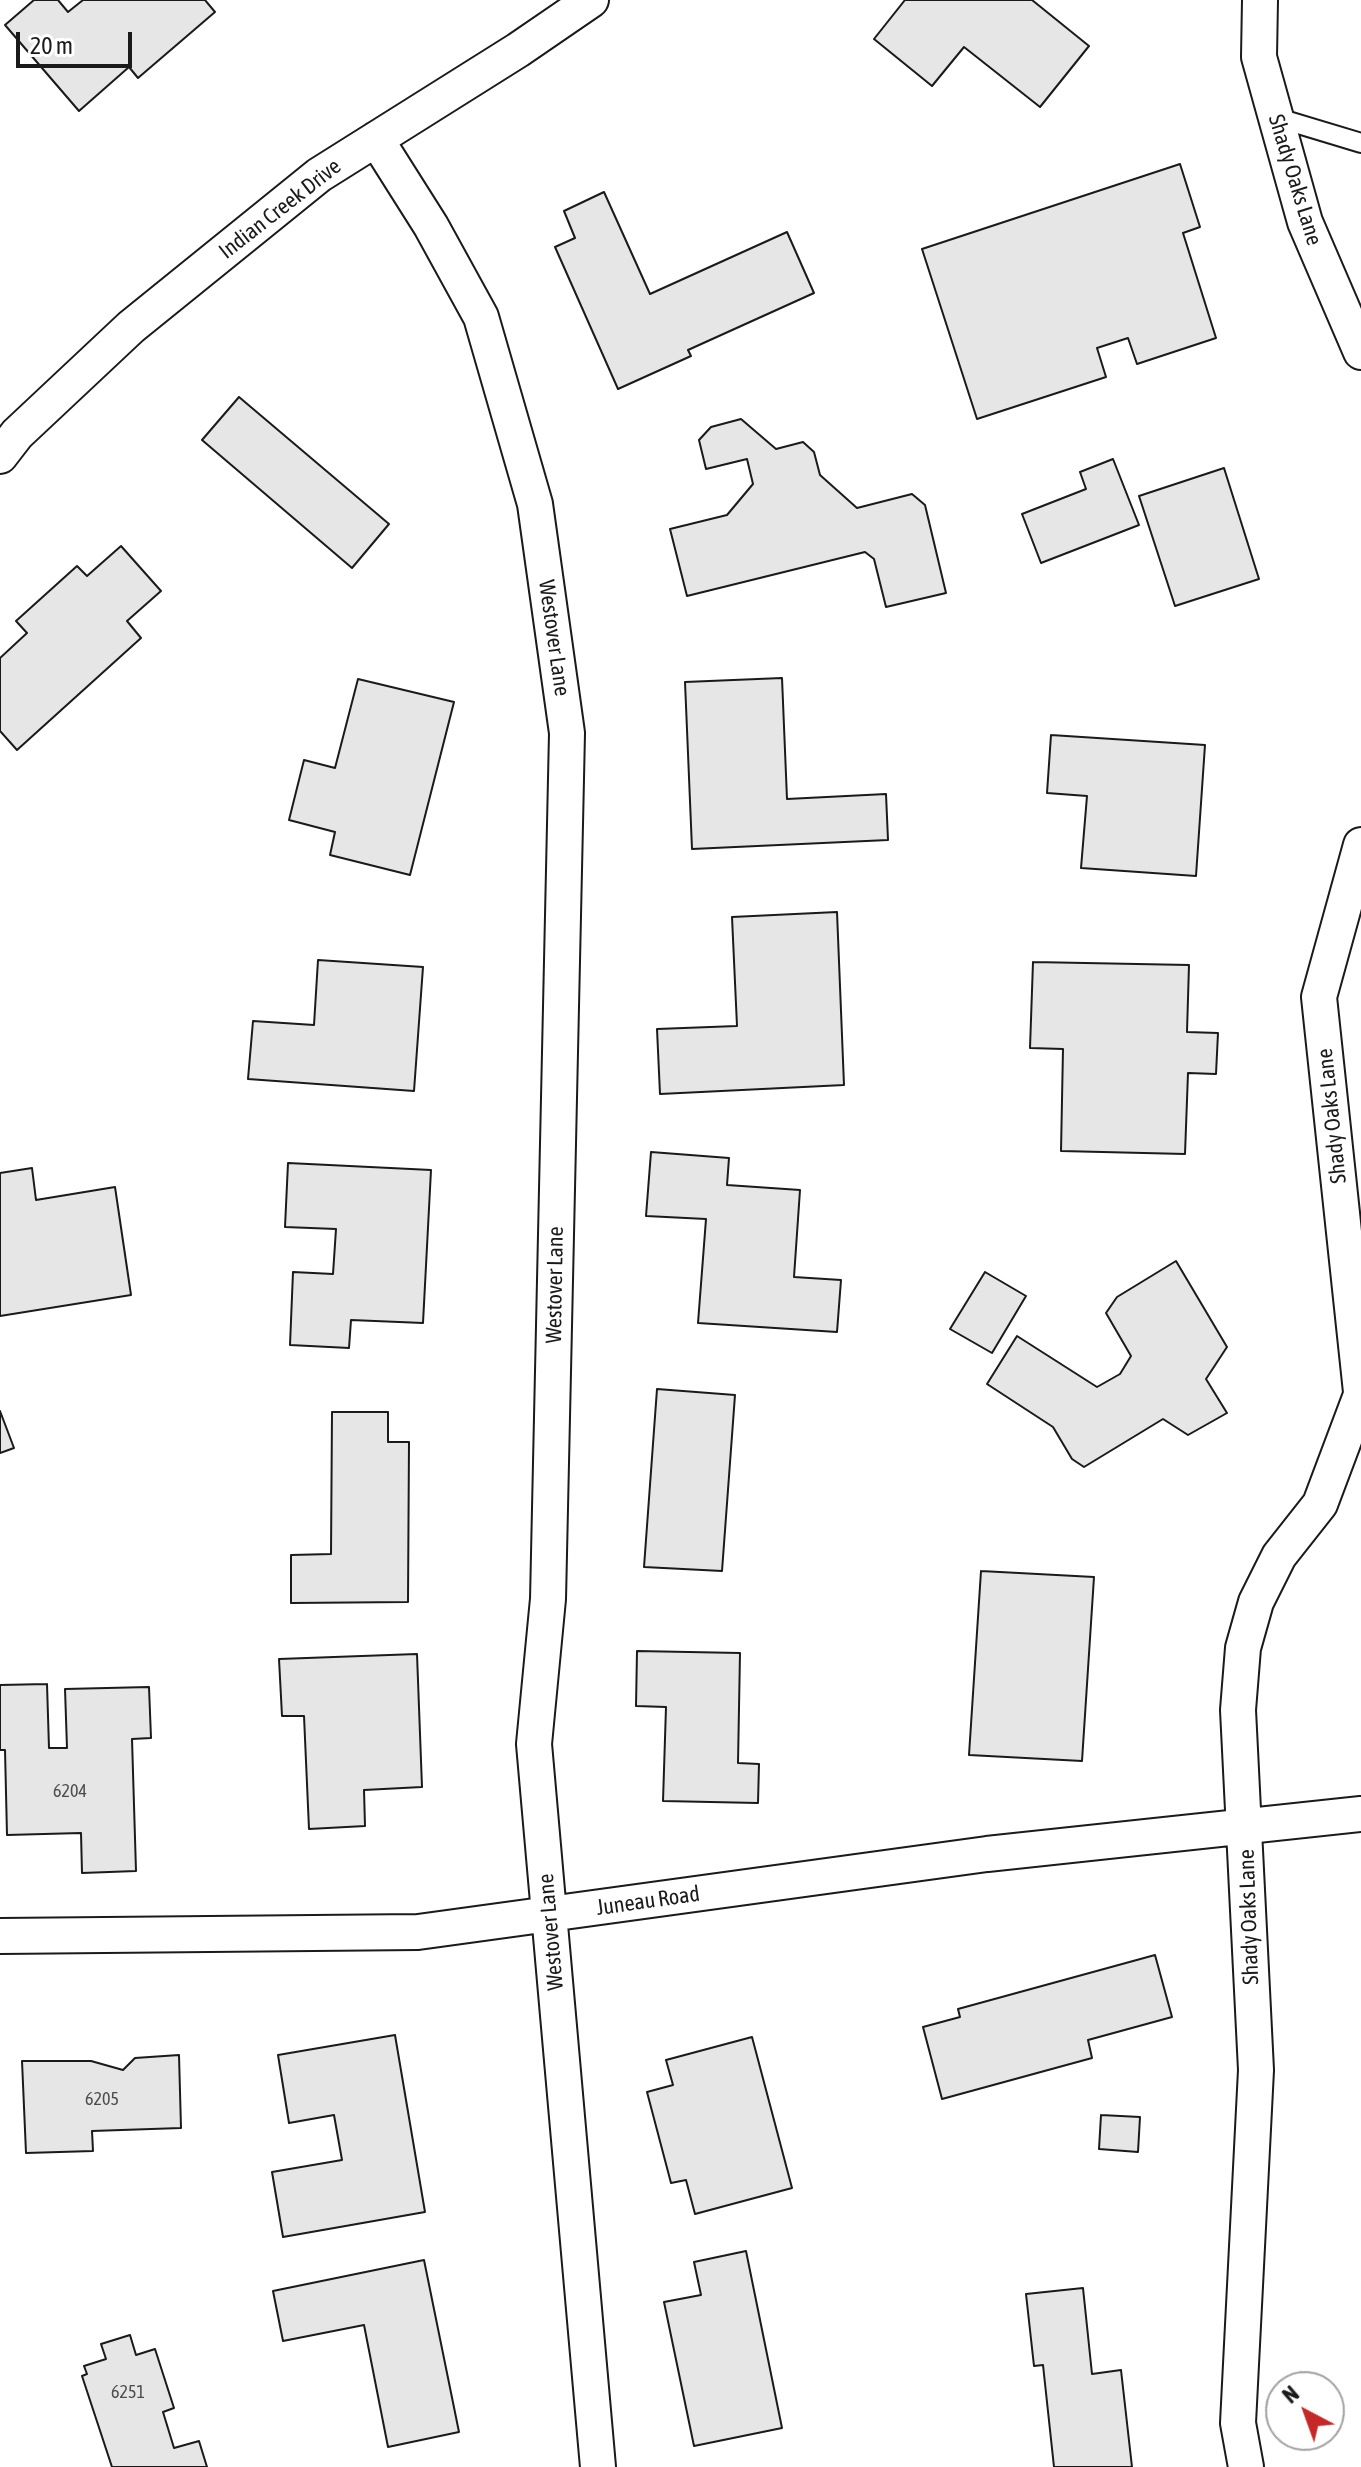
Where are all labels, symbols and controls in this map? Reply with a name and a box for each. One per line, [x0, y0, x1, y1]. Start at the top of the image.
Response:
scale bar [20, 16, 136, 66]
text: 20 m [30, 32, 73, 59]
street label: Shady Oaks Lane [1263, 111, 1327, 249]
street label: Indian Creek Drive [214, 153, 346, 265]
street label: Westover Lane [533, 578, 575, 698]
street label: Shady Oaks Lane [1312, 1047, 1352, 1185]
street label: Westover Lane [541, 1226, 569, 1344]
house number: 6204 [53, 1780, 87, 1802]
street label: Shady Oaks Lane [1233, 1849, 1265, 1985]
street label: Westover Lane [533, 1873, 569, 1991]
street label: Juneau Road [595, 1881, 701, 1921]
house number: 6205 [85, 2088, 119, 2110]
north arrow [1265, 2371, 1345, 2451]
text: N [1277, 2380, 1304, 2408]
house number: 6251 [111, 2381, 145, 2403]

